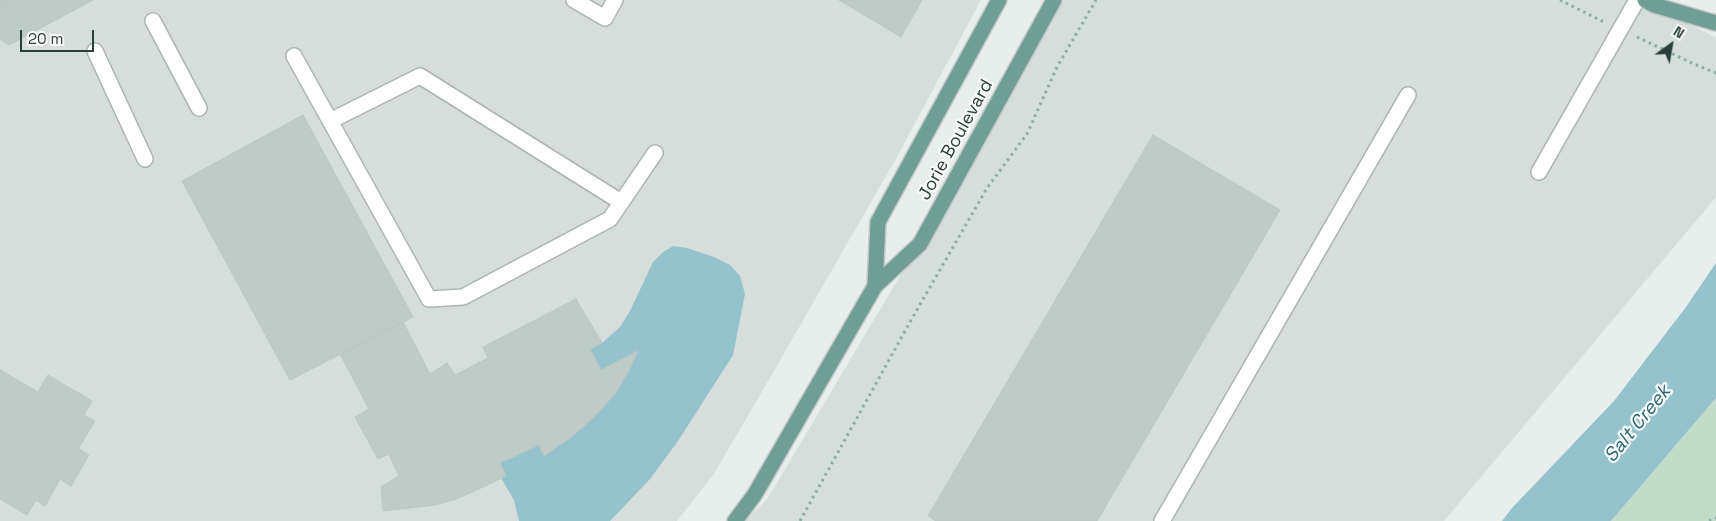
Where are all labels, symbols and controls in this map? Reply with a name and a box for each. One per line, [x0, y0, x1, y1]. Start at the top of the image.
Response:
scale bar [22, 20, 96, 52]
north arrow [1646, 20, 1696, 70]
text: N [1670, 22, 1688, 42]
text: 20 m [28, 29, 63, 48]
street label: Jorie Boulevard [914, 76, 998, 204]
water label: Salt Creek [1600, 381, 1676, 467]

